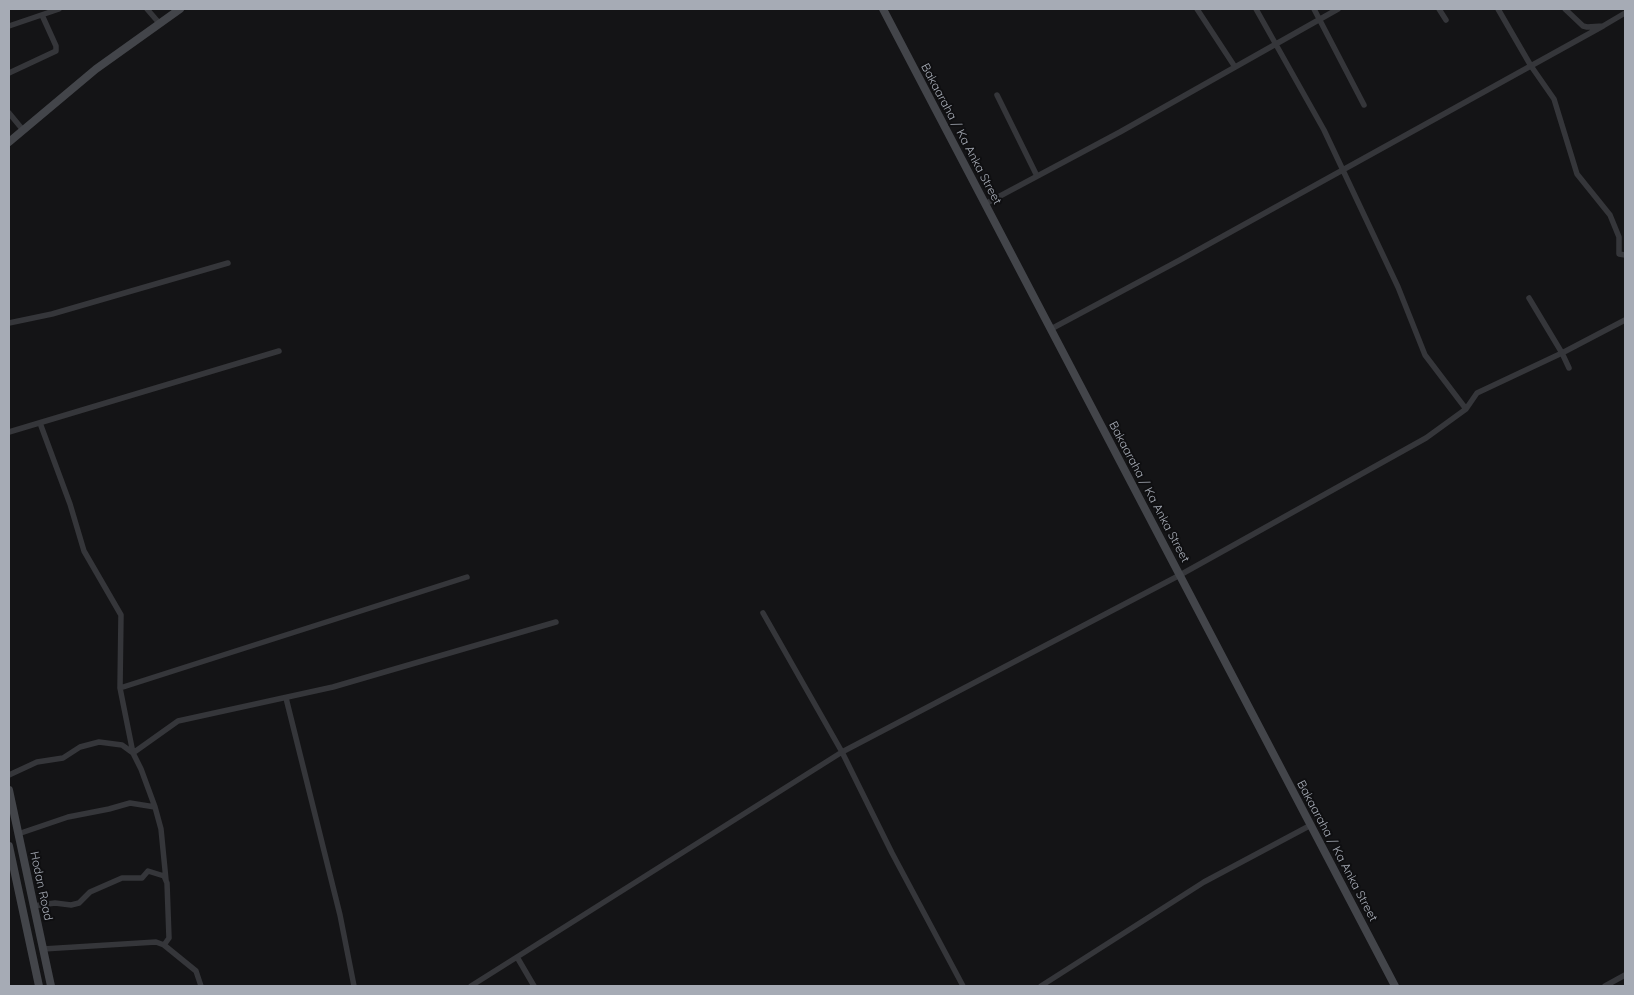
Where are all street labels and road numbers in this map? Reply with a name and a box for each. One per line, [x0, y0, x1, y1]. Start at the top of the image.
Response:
street label: Bakaaraha / Ka Anka Street [918, 61, 1004, 207]
street label: Bakaaraha / Ka Anka Street [1106, 419, 1192, 565]
street label: Bakaaraha / Ka Anka Street [1294, 778, 1380, 924]
street label: Hodan Road [27, 850, 55, 922]

